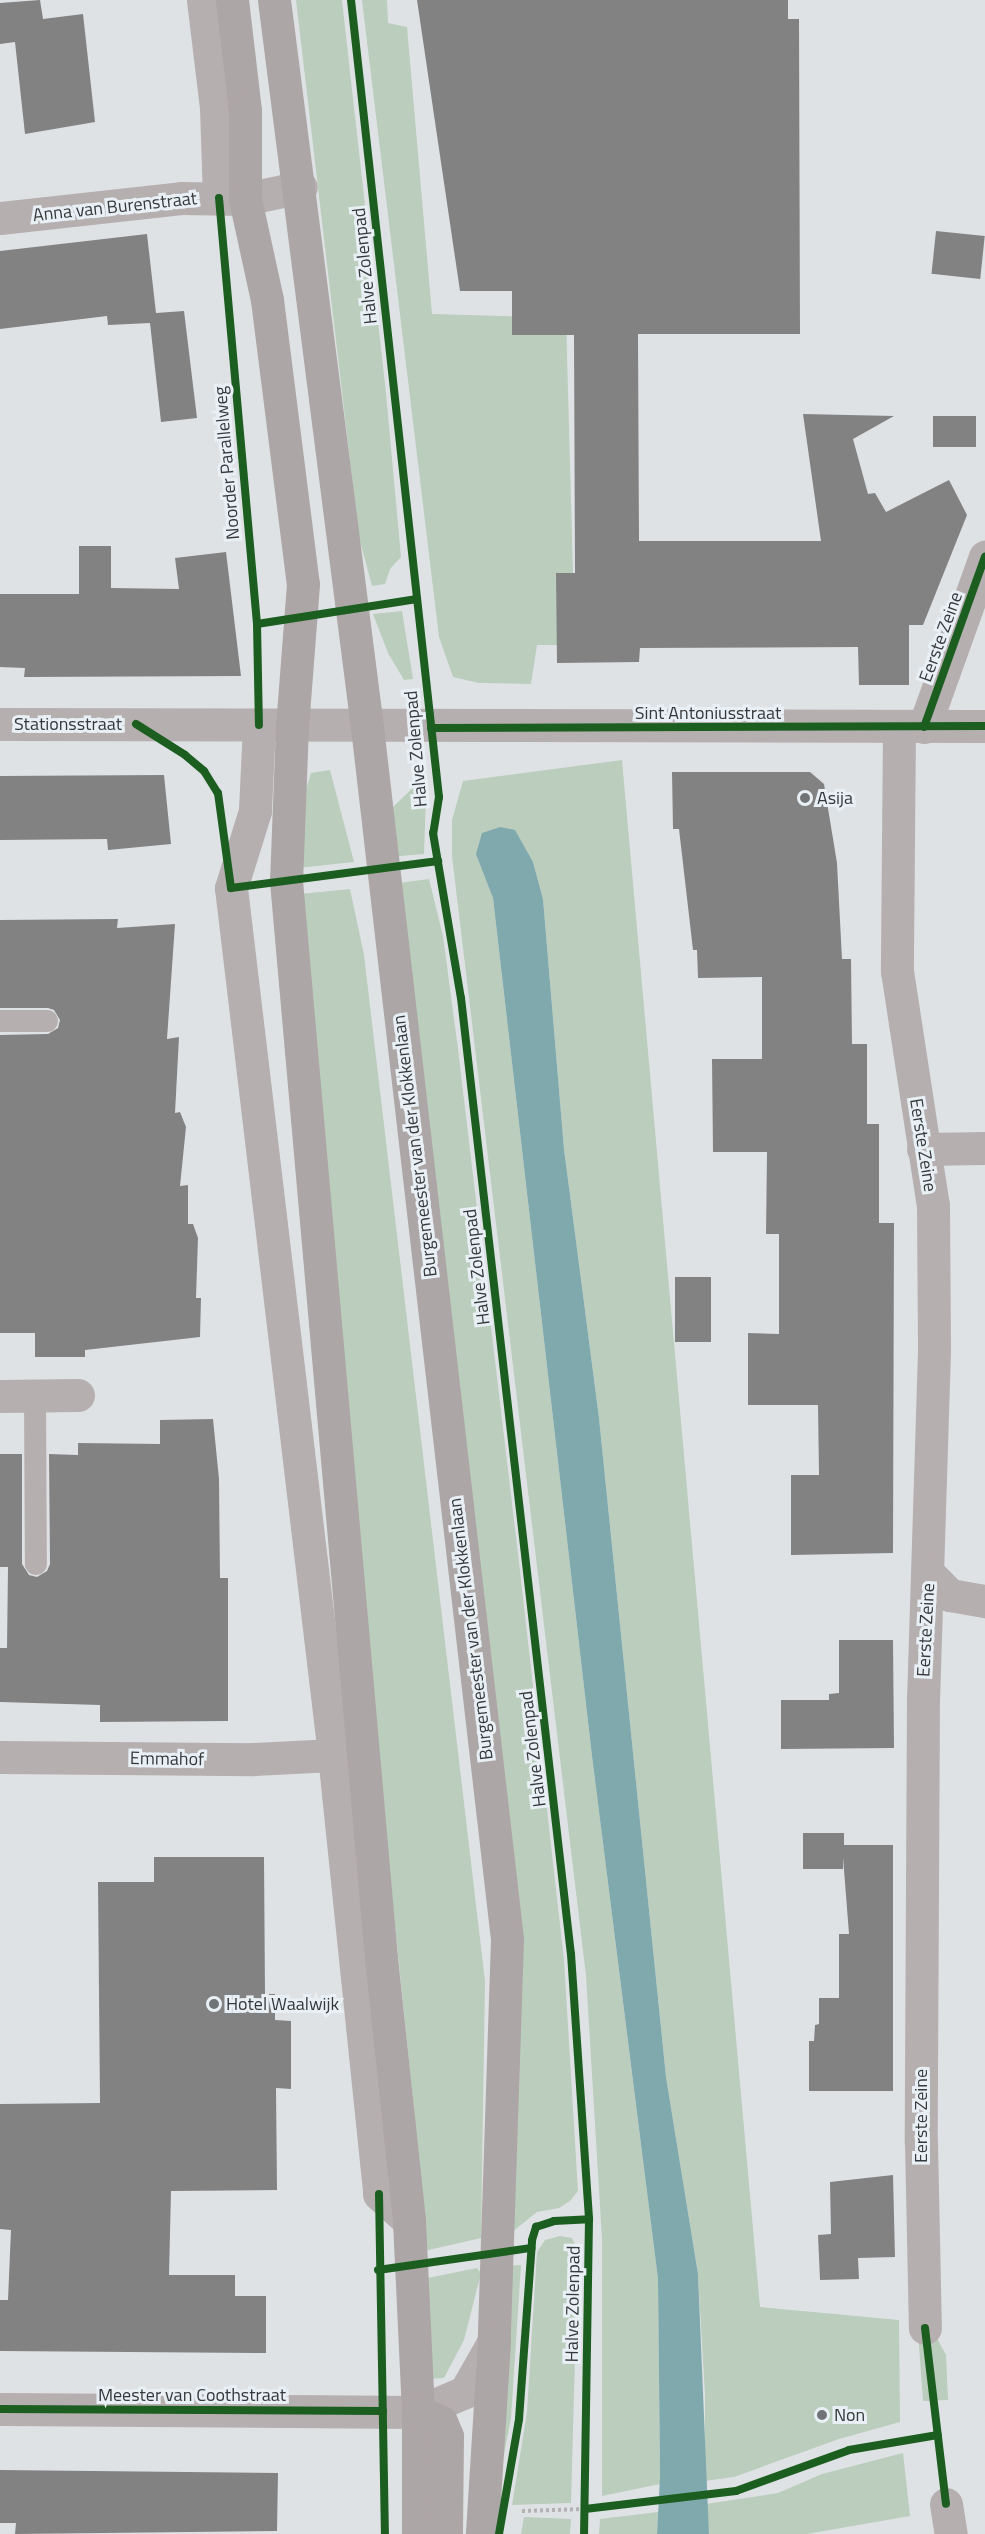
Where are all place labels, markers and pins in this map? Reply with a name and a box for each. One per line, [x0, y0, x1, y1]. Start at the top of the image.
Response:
place label: Asija [817, 787, 853, 809]
marker: Asija [798, 791, 812, 805]
place label: Hotel Waalwijk [226, 1993, 339, 2015]
marker: Hotel Waalwijk [207, 1997, 221, 2011]
place label: Non [834, 2404, 865, 2426]
marker: Non [815, 2408, 829, 2422]

